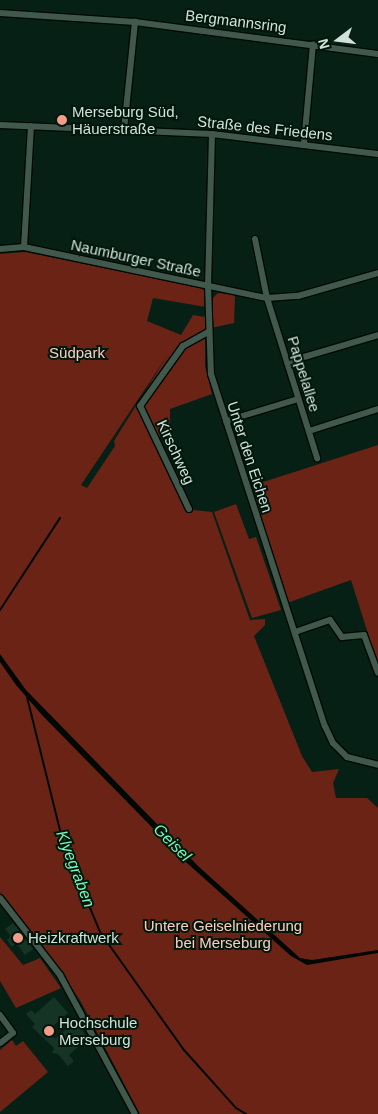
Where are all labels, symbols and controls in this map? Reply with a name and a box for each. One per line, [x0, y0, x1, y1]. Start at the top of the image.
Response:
street label: Bergmannsring [184, 6, 288, 36]
north arrow [313, 15, 363, 65]
text: N [314, 37, 333, 51]
place label: Merseburg Süd, Häuerstraße [72, 102, 179, 137]
street label: Straße des Friedens [196, 112, 334, 144]
marker: Merseburg Süd, Häuerstraße [56, 114, 68, 126]
street label: Naumburger Straße [69, 235, 203, 281]
street label: Pappelallee [284, 334, 324, 414]
park label: Südpark [49, 344, 105, 362]
street label: Unter den Eichen [224, 399, 276, 515]
street label: Kirschweg [153, 417, 199, 487]
water label: Geisel [149, 820, 195, 866]
water label: Klyegraben [52, 828, 98, 910]
park label: Untere Geiselniederung bei Merseburg [144, 916, 302, 951]
place label: Heizkraftwerk [28, 929, 119, 947]
marker: Heizkraftwerk [12, 932, 24, 944]
place label: Hochschule Merseburg [59, 1013, 137, 1048]
marker: Hochschule Merseburg [43, 1025, 55, 1037]

